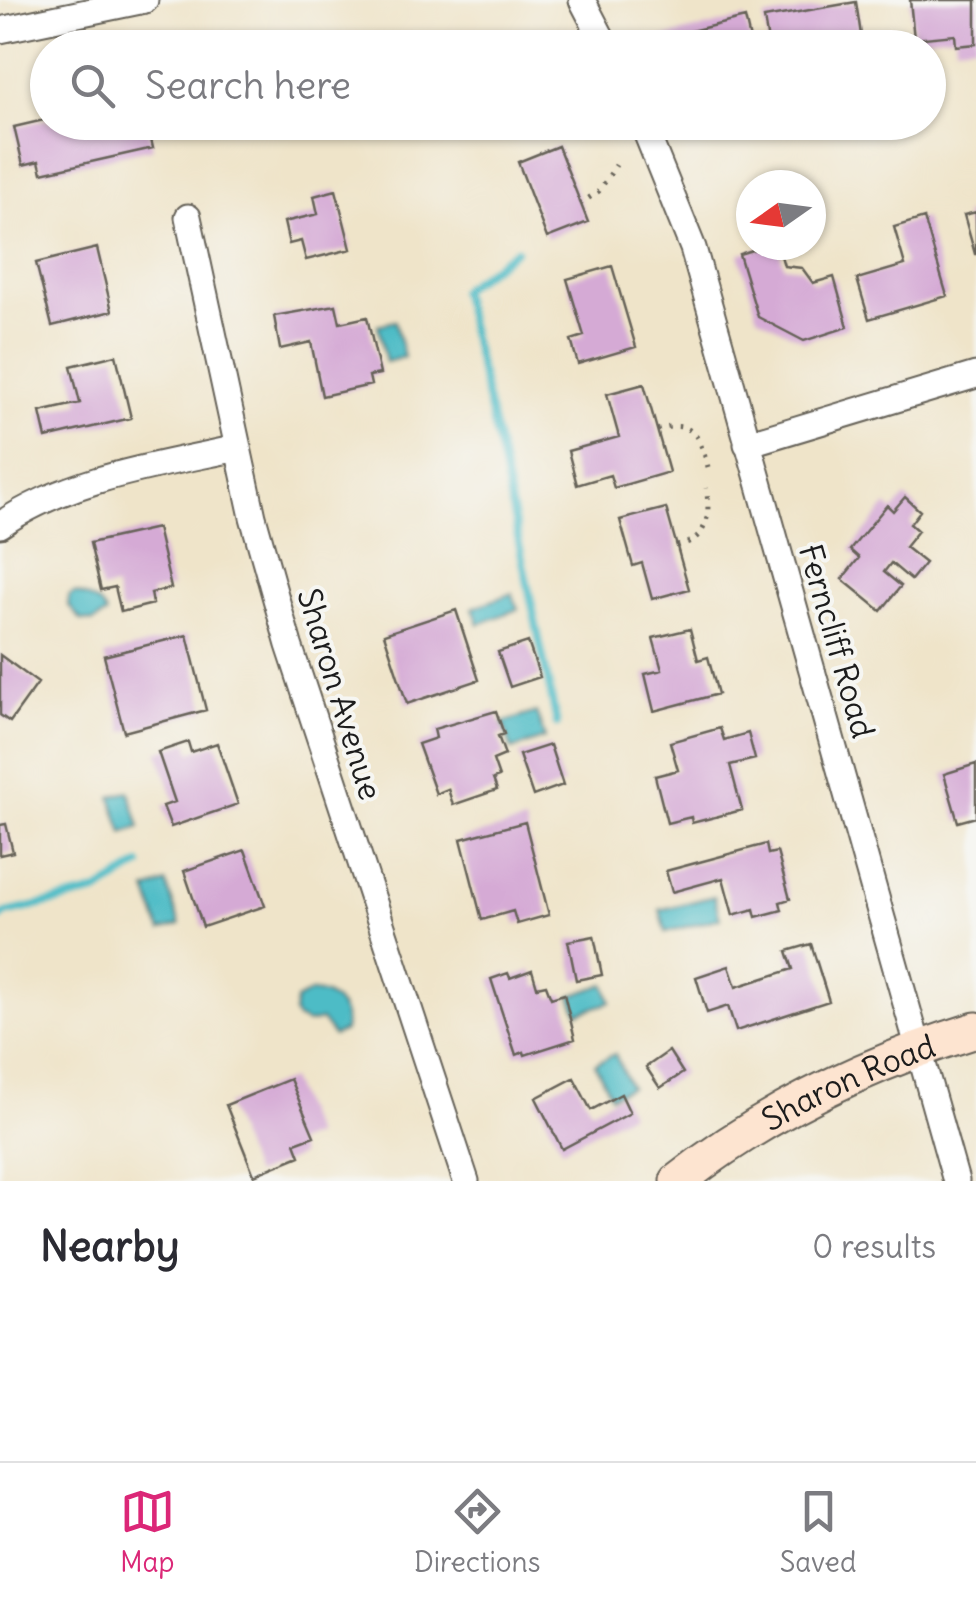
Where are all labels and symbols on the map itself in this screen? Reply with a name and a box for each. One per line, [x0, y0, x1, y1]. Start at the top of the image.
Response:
north arrow [736, 170, 826, 260]
street label: Ferncliff Road [790, 540, 884, 742]
street label: Sharon Avenue [288, 583, 392, 805]
street label: Sharon Road [754, 1025, 940, 1140]

